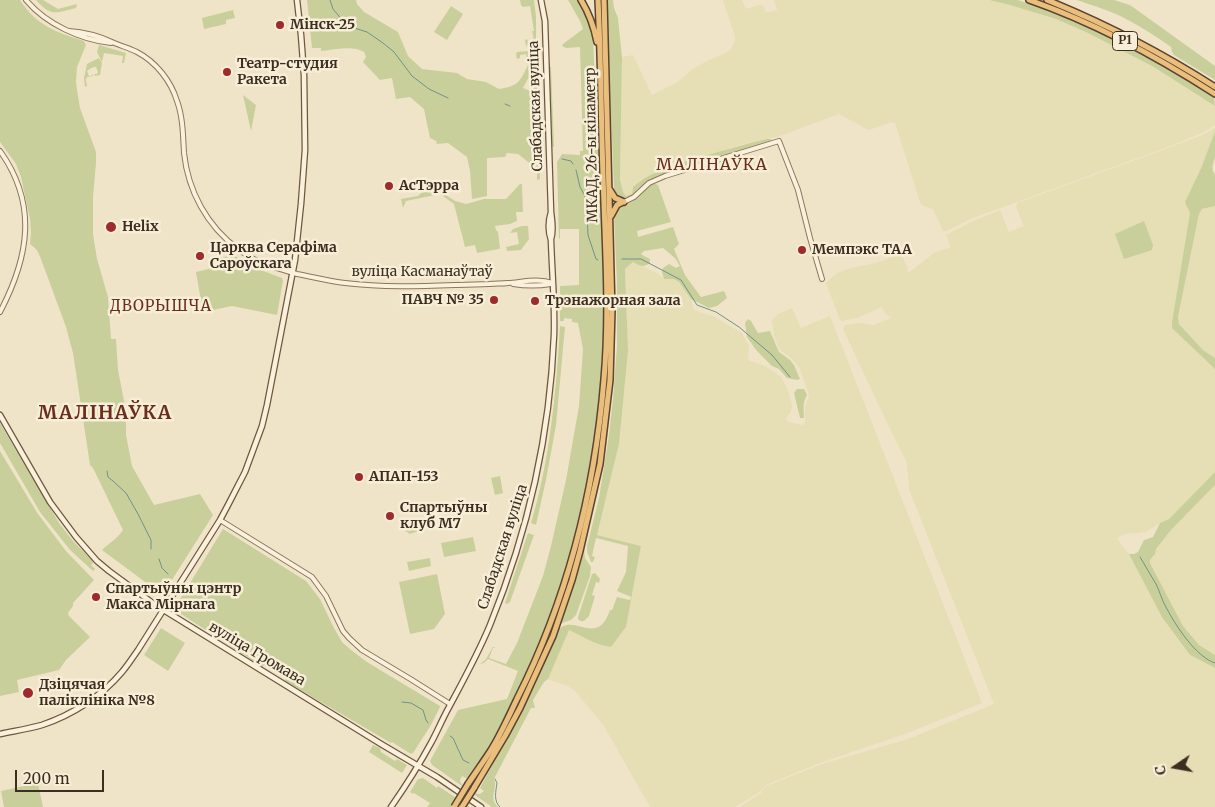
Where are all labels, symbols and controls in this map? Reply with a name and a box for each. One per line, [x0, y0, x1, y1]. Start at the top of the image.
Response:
place label: Мінск-25 [290, 17, 355, 33]
marker: Мінск-25 [274, 19, 286, 31]
road number: Р1 [1112, 31, 1138, 50]
street label: Слабадская вуліца [525, 40, 547, 172]
place label: Театр-студия Ракета [237, 56, 338, 88]
marker: Театр-студия Ракета [221, 66, 233, 78]
street label: МКАД, 26-ы кіламетр [582, 67, 602, 223]
district label: МАЛІНАЎКА [655, 155, 769, 175]
place label: АсТэрра [399, 178, 459, 194]
marker: АсТэрра [383, 180, 395, 192]
place label: Helix [122, 219, 159, 235]
marker: Helix [104, 220, 118, 234]
place label: Царква Серафіма Сароўскага [210, 240, 337, 272]
place label: Мемпэкс ТАА [812, 242, 912, 258]
marker: Мемпэкс ТАА [796, 244, 808, 256]
marker: Царква Серафіма Сароўскага [194, 250, 206, 262]
street label: вуліца Касманаўтаў [351, 264, 493, 280]
place label: ПАВЧ № 35 [402, 292, 484, 308]
place label: Трэнажорная зала [545, 293, 681, 309]
marker: ПАВЧ № 35 [488, 294, 500, 306]
marker: Трэнажорная зала [529, 295, 541, 307]
district label: ДВОРЫШЧА [109, 298, 213, 316]
district label: МАЛІНАЎКА [37, 403, 173, 425]
place label: АПАП-153 [369, 469, 439, 485]
marker: АПАП-153 [353, 471, 365, 483]
street label: Слабадская вуліца [475, 482, 531, 612]
place label: Спартыўны клуб М7 [400, 500, 487, 532]
marker: Спартыўны клуб М7 [384, 510, 396, 522]
place label: Спартыўны цэнтр Макса Мірнага [106, 581, 241, 614]
marker: Спартыўны цэнтр Макса Мірнага [90, 591, 102, 603]
street label: вуліца Громава [206, 619, 308, 689]
place label: Дзіцячая паліклініка №8 [39, 677, 155, 710]
marker: Дзіцячая паліклініка №8 [21, 686, 35, 700]
north arrow [1150, 742, 1200, 792]
scale bar [18, 760, 106, 792]
text: С [1151, 764, 1170, 777]
text: 200 m [23, 769, 70, 788]

